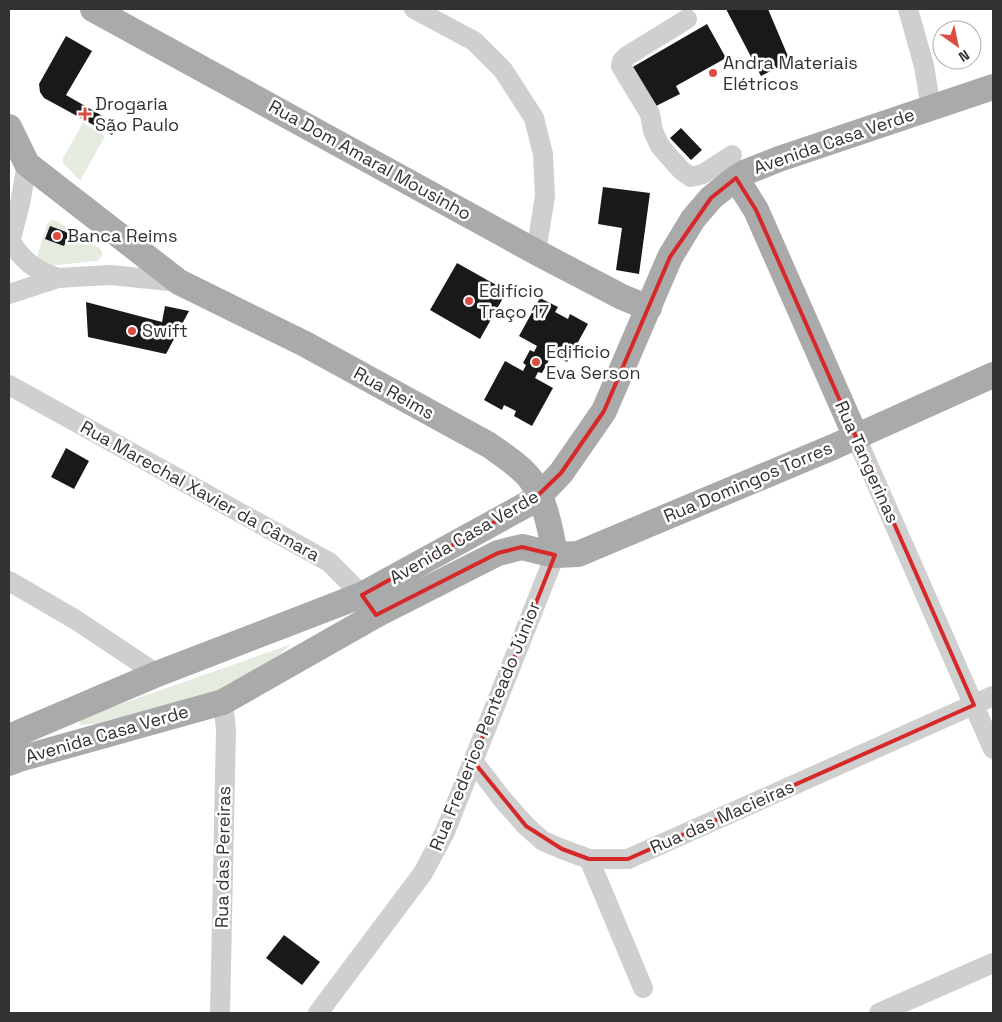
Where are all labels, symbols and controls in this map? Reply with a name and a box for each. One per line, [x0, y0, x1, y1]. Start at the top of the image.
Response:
north arrow [932, 20, 982, 70]
text: N [955, 46, 973, 66]
place label: Andra Materiais Elétricos [723, 51, 858, 95]
marker: Andra Materiais Elétricos [707, 67, 719, 79]
place label: Drogaria São Paulo [95, 92, 179, 136]
street label: Rua Dom Amaral Mousinho [265, 94, 476, 225]
street label: Avenida Casa Verde [750, 102, 917, 179]
marker: Drogaria São Paulo [79, 108, 91, 120]
place label: Banca Reims [67, 224, 177, 247]
marker: Banca Reims [51, 230, 63, 242]
place label: Edifício Traço 17 [479, 279, 549, 323]
marker: Edifício Traço 17 [463, 295, 475, 307]
place label: Swift [142, 319, 188, 342]
marker: Swift [126, 325, 138, 337]
place label: Edificio Eva Serson [546, 340, 640, 384]
marker: Edificio Eva Serson [530, 356, 542, 368]
street label: Rua Reims [350, 361, 439, 424]
street label: Rua Tangerinas [830, 397, 905, 527]
street label: Rua Marechal Xavier da Câmara [77, 415, 324, 566]
street label: Rua Domingos Torres [660, 436, 836, 527]
street label: Avenida Casa Verde [385, 484, 543, 589]
street label: Rua Frederico Penteado Júnior [424, 598, 545, 854]
street label: Avenida Casa Verde [23, 699, 191, 768]
street label: Rua das Macieiras [646, 774, 798, 859]
street label: Rua das Pereiras [210, 786, 235, 928]

